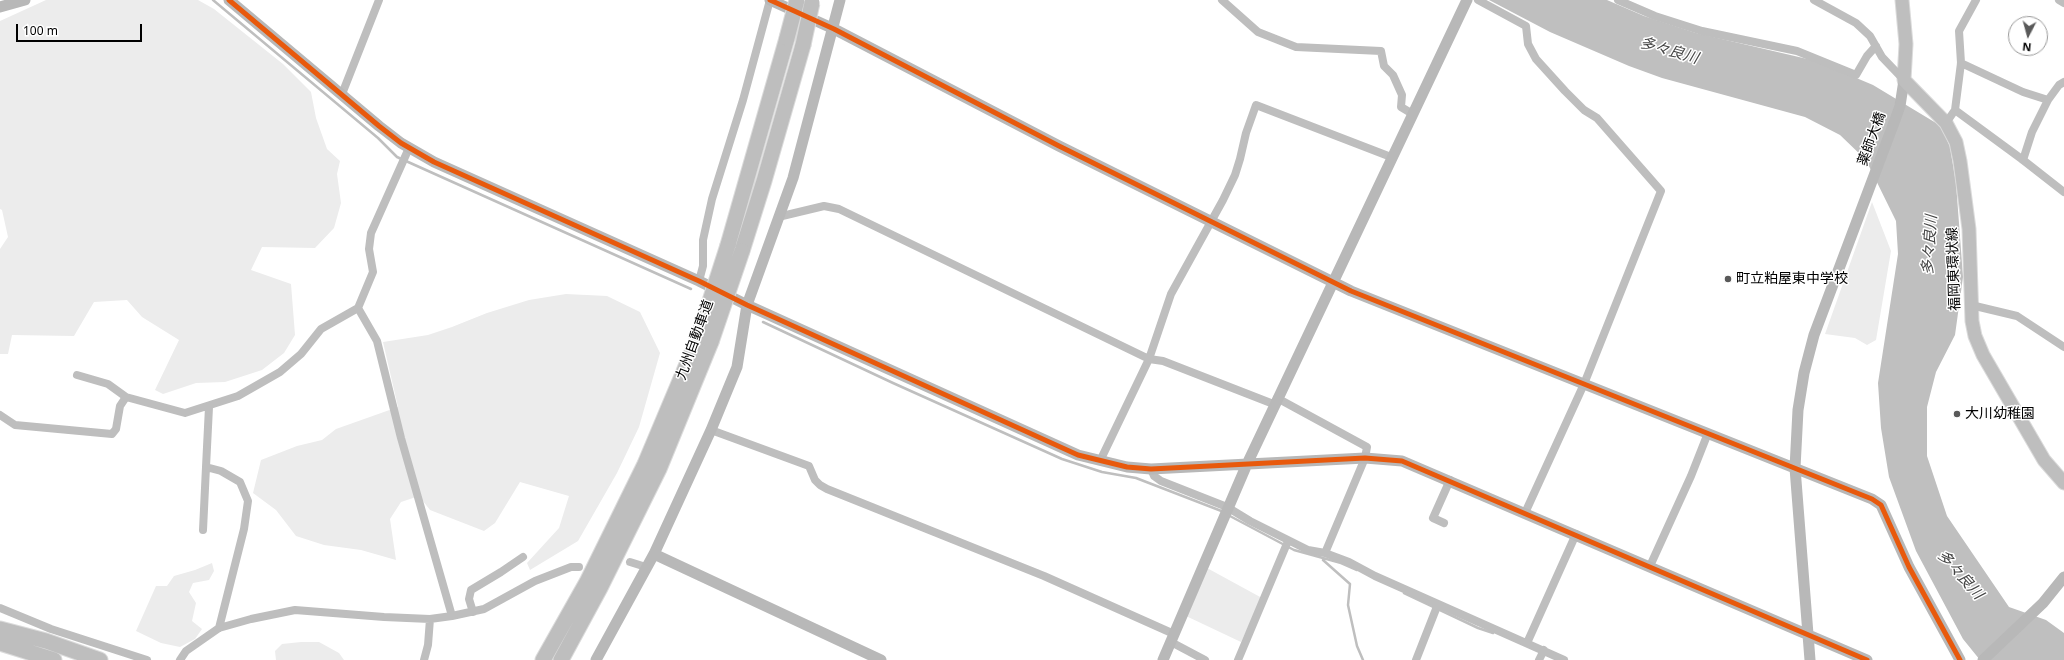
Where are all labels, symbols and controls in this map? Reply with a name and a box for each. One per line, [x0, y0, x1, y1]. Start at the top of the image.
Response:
scale bar [18, 16, 144, 42]
north arrow [2008, 16, 2048, 56]
text: 100 m [23, 22, 58, 39]
water label: 多々良川 [1638, 34, 1700, 68]
text: N [2022, 40, 2032, 55]
street label: 薬師大橋 [1855, 110, 1889, 168]
water label: 多々良川 [1919, 214, 1941, 276]
street label: 福岡東環状線 [1944, 227, 1964, 311]
place label: 町立粕屋東中学校 [1736, 271, 1848, 287]
marker: 町立粕屋東中学校 [1723, 274, 1733, 284]
street label: 九州自動車道 [673, 298, 717, 382]
place label: 大川幼稚園 [1965, 406, 2035, 422]
marker: 大川幼稚園 [1952, 409, 1962, 419]
water label: 多々良川 [1933, 547, 1987, 603]

